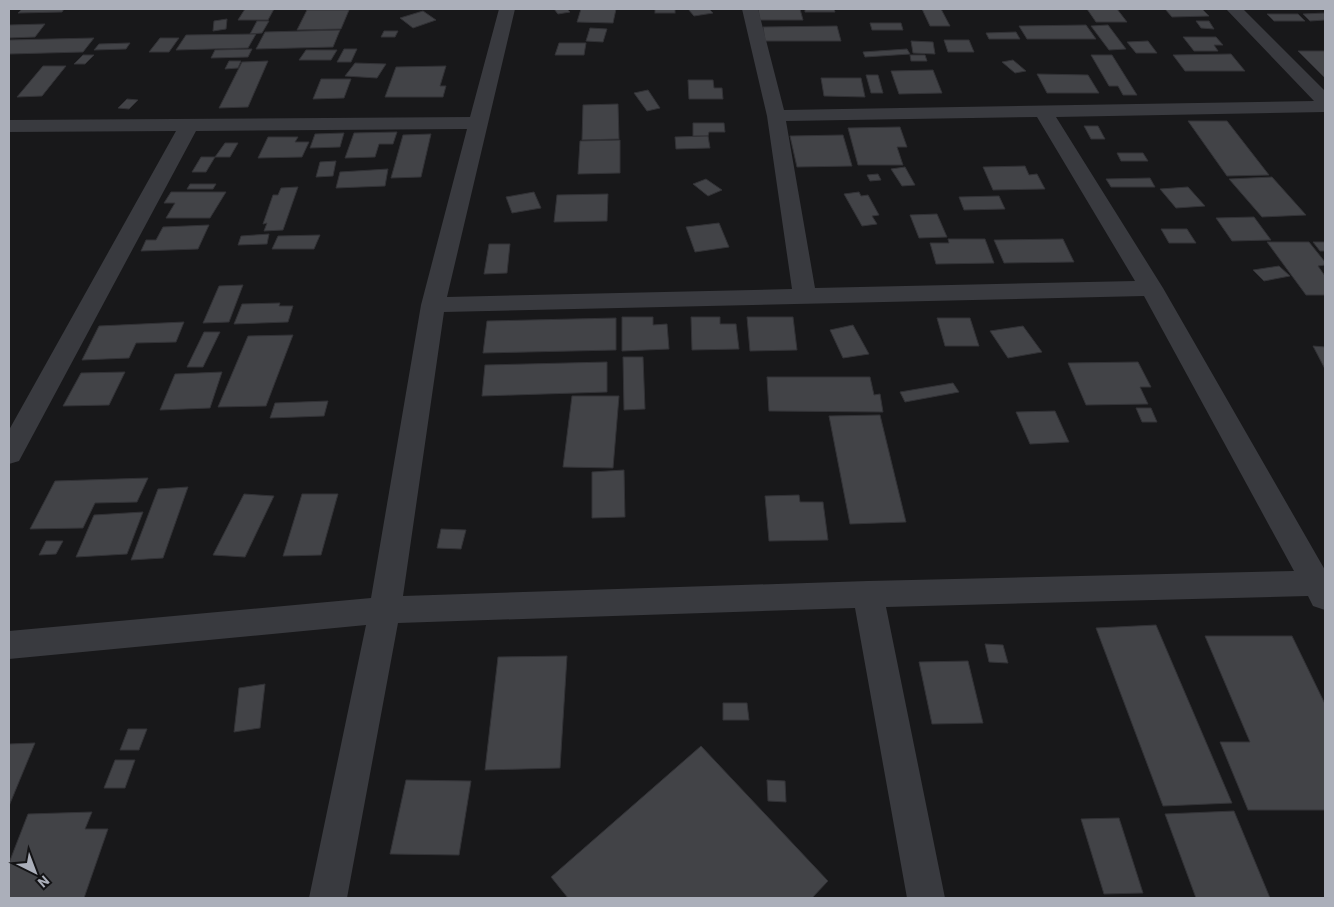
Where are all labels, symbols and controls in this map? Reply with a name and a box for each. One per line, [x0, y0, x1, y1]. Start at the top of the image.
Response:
north arrow [10, 847, 60, 897]
text: N [34, 872, 53, 892]

